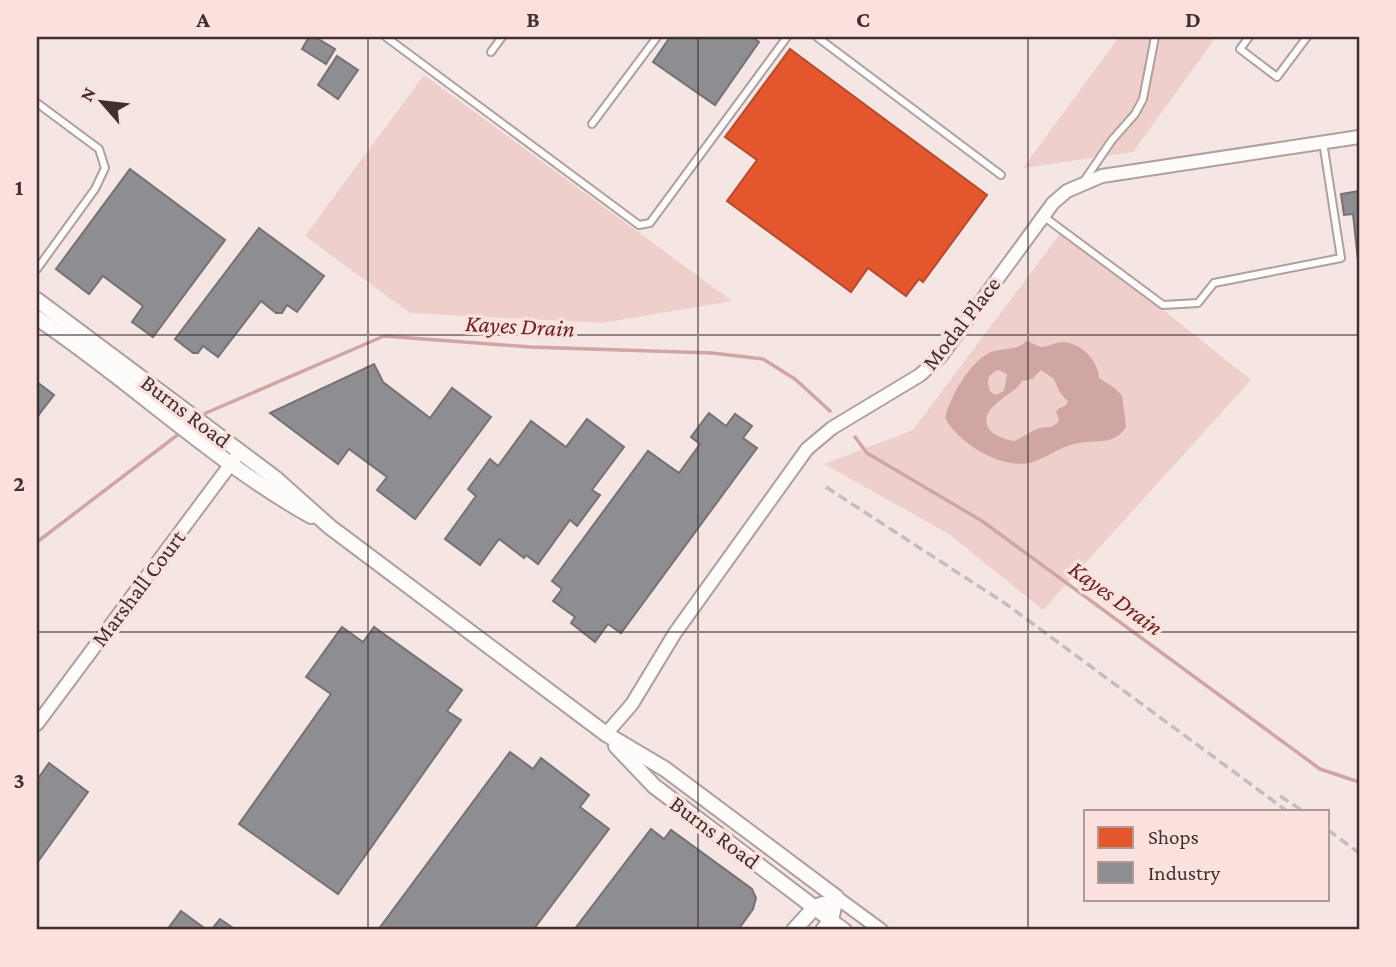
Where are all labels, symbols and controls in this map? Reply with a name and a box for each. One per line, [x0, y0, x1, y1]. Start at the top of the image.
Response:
text: A [195, 6, 210, 32]
text: B [526, 6, 540, 32]
text: C [856, 6, 870, 32]
text: D [1185, 6, 1201, 32]
north arrow [66, 66, 136, 136]
text: N [75, 84, 100, 105]
text: 1 [15, 174, 24, 200]
street label: Modal Place [916, 271, 1006, 375]
water label: Kayes Drain [465, 309, 575, 342]
street label: Burns Road [136, 369, 236, 453]
text: 2 [13, 470, 25, 496]
street label: Marshall Court [86, 524, 190, 651]
water label: Kayes Drain [1064, 554, 1169, 641]
text: 3 [13, 767, 25, 793]
street label: Burns Road [665, 790, 765, 874]
legend [1084, 810, 1330, 900]
text: Shops [1148, 825, 1199, 849]
text: Industry [1148, 861, 1221, 885]

